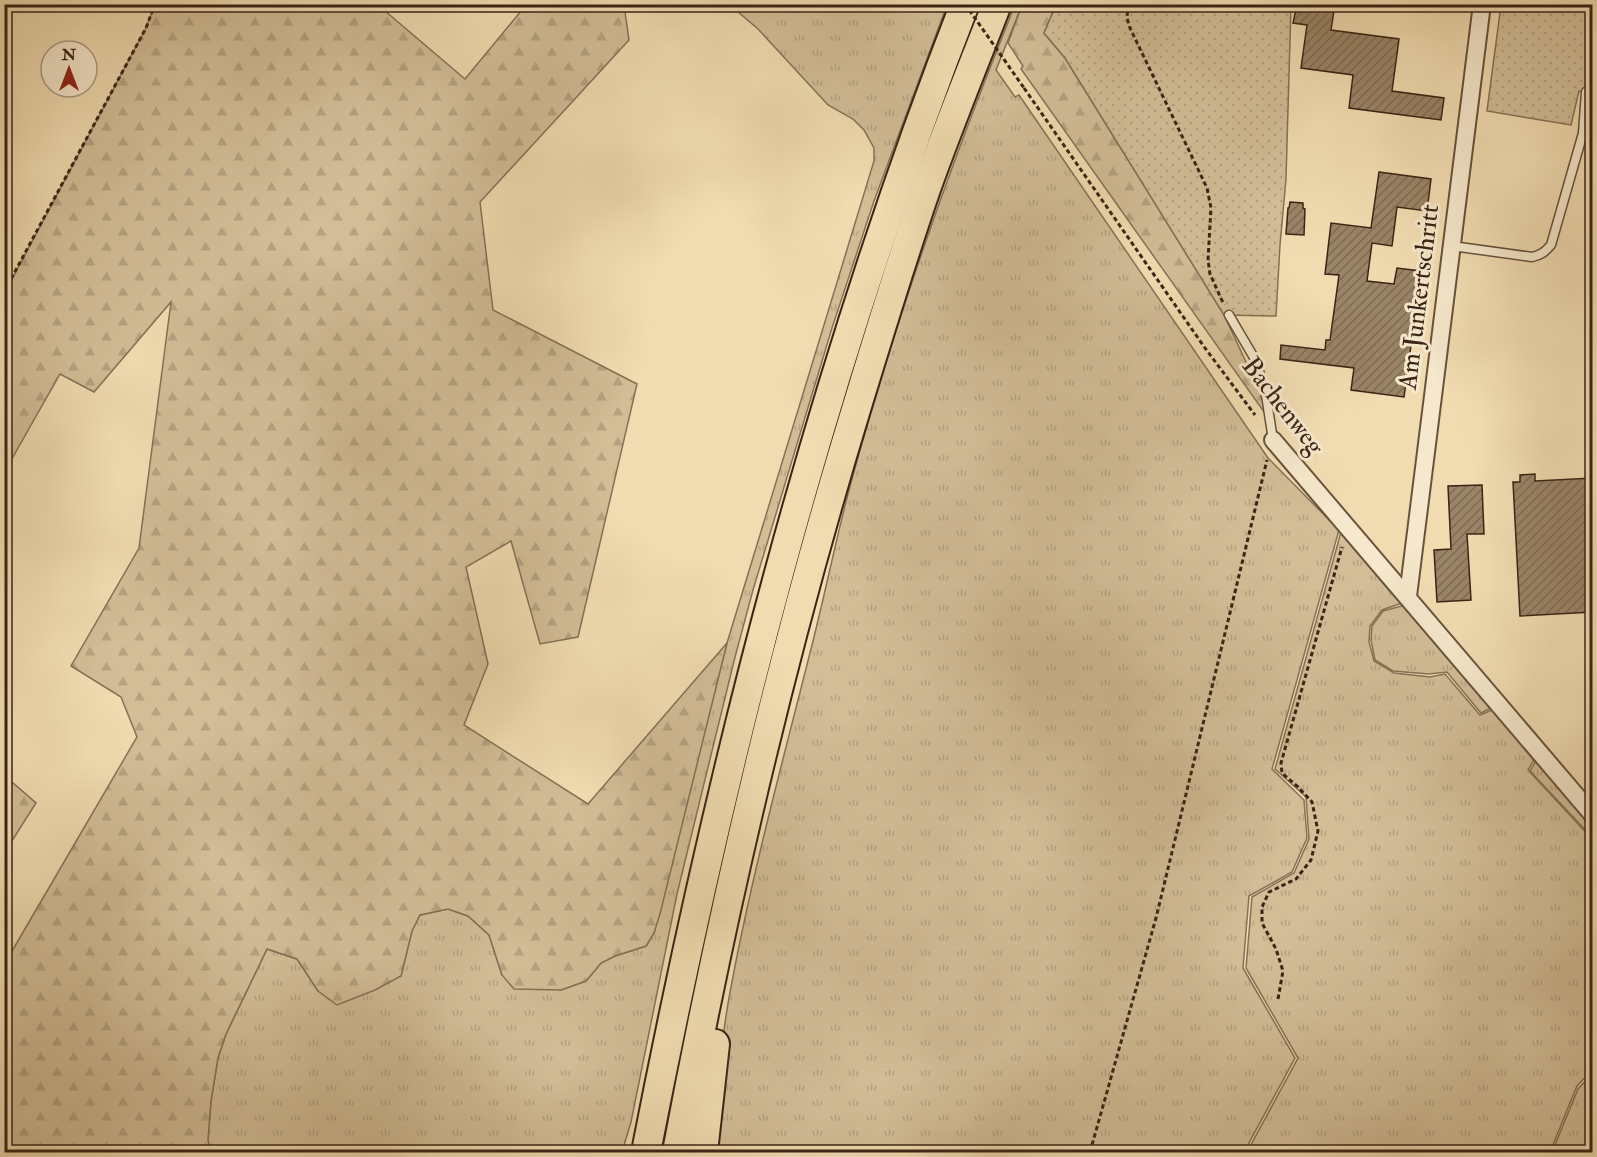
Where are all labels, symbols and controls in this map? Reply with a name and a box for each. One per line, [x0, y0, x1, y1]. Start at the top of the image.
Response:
north arrow [39, 39, 99, 99]
text: N [61, 45, 77, 65]
street label: Am Junkertschritt [1392, 203, 1446, 392]
street label: Bachenweg [1235, 351, 1332, 462]

